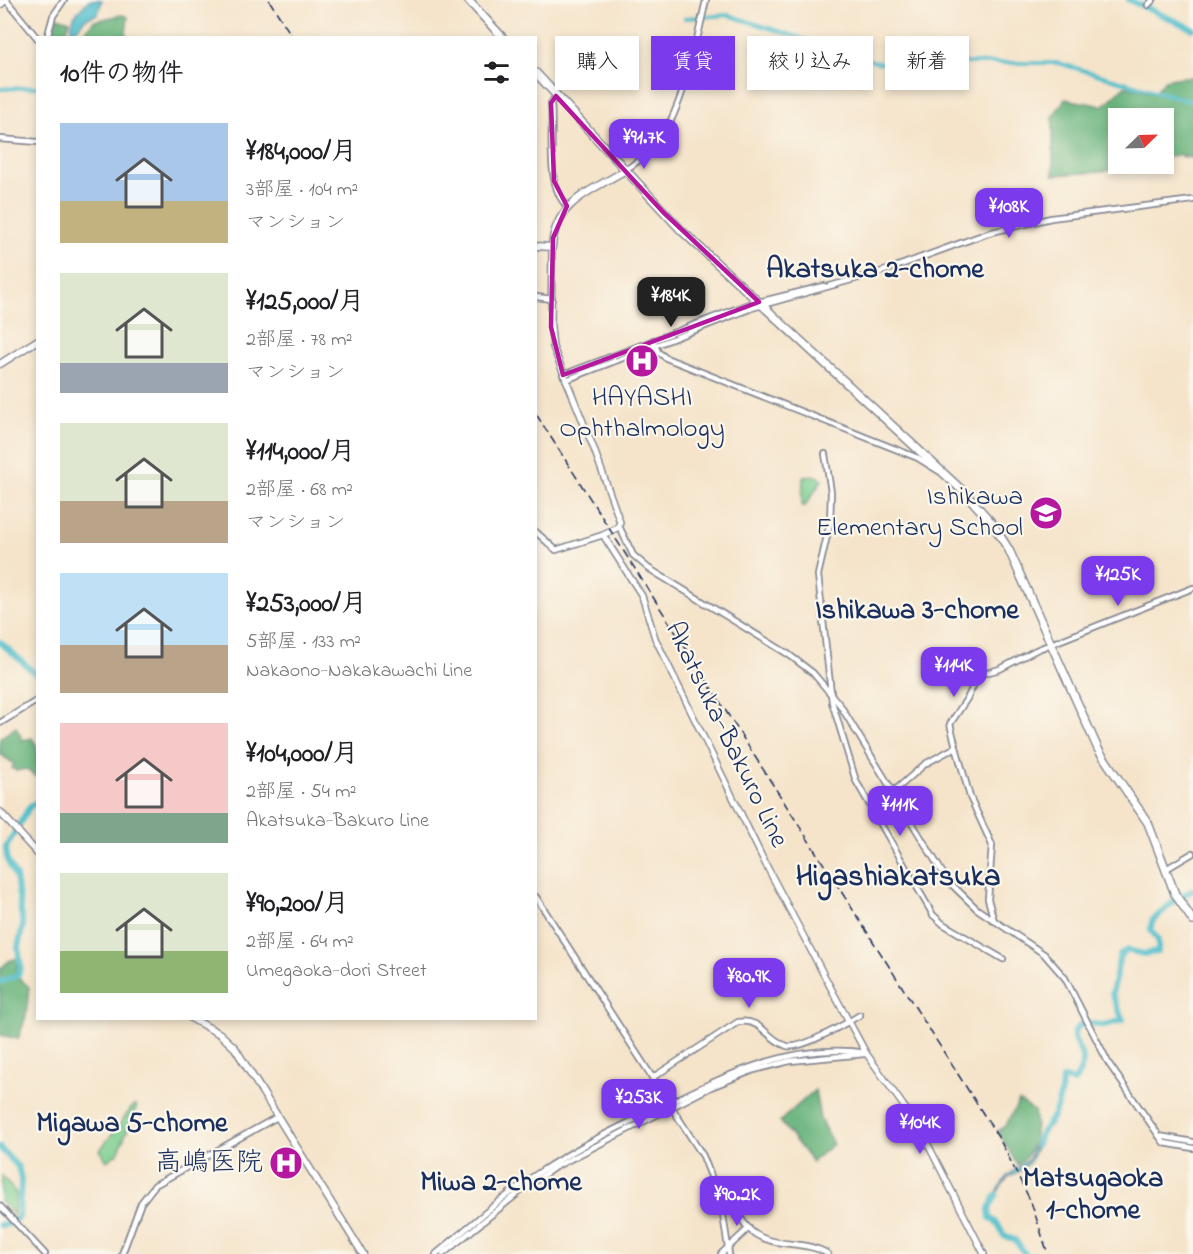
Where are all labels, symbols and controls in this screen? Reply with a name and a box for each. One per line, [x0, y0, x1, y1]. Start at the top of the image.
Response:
chip: 購入 [555, 36, 639, 90]
chip: 賃貸 [651, 36, 735, 90]
chip: 絞り込み [747, 36, 873, 90]
chip: 新着 [885, 36, 969, 90]
text: 10件の物件 [60, 56, 184, 94]
icon: filters [480, 56, 513, 89]
north arrow [1108, 108, 1174, 174]
map controls [1108, 108, 1174, 174]
pin: ¥91.7K [595, 119, 693, 170]
text: ¥91.7K [623, 124, 665, 153]
text: ¥184,000/月 [246, 134, 357, 172]
icon: home [108, 147, 180, 219]
text: 3部屋 · 104 m² [246, 176, 358, 205]
pin: ¥108K [967, 188, 1051, 239]
text: ¥108K [989, 193, 1029, 222]
text: マンション [246, 209, 345, 238]
district label: Akatsuka 2-chome [766, 250, 985, 291]
pin: ¥184K [629, 277, 713, 328]
text: ¥184K [651, 282, 691, 311]
text: ¥125,000/月 [246, 284, 364, 322]
icon: home [108, 297, 180, 369]
text: 2部屋 · 78 m² [246, 326, 352, 355]
hospital icon: HAYASHI Ophthalmology [624, 343, 660, 379]
text: マンション [246, 359, 345, 388]
place label: HAYASHI Ophthalmology [559, 379, 725, 449]
text: ¥114,000/月 [246, 434, 356, 472]
icon: home [108, 447, 180, 519]
text: 2部屋 · 68 m² [246, 476, 353, 505]
place label: Ishikawa Elementary School [816, 478, 1023, 548]
school or university icon: Ishikawa Elementary School [1028, 495, 1064, 531]
text: マンション [246, 509, 345, 538]
pin: ¥125K [1076, 556, 1160, 607]
text: ¥125K [1095, 561, 1141, 590]
text: ¥253,000/月 [246, 586, 367, 624]
district label: Ishikawa 3-chome [815, 591, 1020, 632]
icon: home [108, 597, 180, 669]
street label: Akatsuka-Bakuro Line [654, 615, 798, 855]
text: 5部屋 · 133 m² [246, 628, 361, 657]
pin: ¥114K [912, 647, 996, 698]
text: ¥114K [935, 652, 973, 681]
text: Nakaono-Nakakawachi Line [246, 657, 472, 686]
text: ¥104,000/月 [246, 736, 359, 774]
icon: home [108, 747, 180, 819]
text: 2部屋 · 54 m² [246, 778, 356, 807]
pin: ¥111K [858, 786, 942, 837]
text: ¥111K [882, 791, 918, 820]
text: Akatsuka-Bakuro Line [246, 807, 429, 836]
district label: Higashiakatsuka [796, 856, 1000, 901]
text: ¥90,200/月 [246, 886, 349, 924]
icon: home [108, 897, 180, 969]
text: 2部屋 · 64 m² [246, 928, 354, 957]
text: Umegaoka-dori Street [246, 957, 427, 986]
pin: ¥80.9K [700, 958, 798, 1009]
text: ¥80.9K [727, 963, 771, 992]
pin: ¥253K [597, 1079, 681, 1130]
text: ¥253K [615, 1084, 663, 1113]
district label: Migawa 5-chome [36, 1104, 229, 1146]
pin: ¥104K [878, 1104, 962, 1155]
text: ¥104K [900, 1109, 940, 1138]
place label: 高嶋医院 [155, 1144, 263, 1183]
hospital icon: 高嶋医院 [268, 1145, 304, 1181]
district label: Matsugaoka 1-chome [1023, 1159, 1163, 1232]
district label: Miwa 2-chome [420, 1163, 583, 1204]
pin: ¥90.2K [688, 1176, 786, 1227]
text: ¥90.2K [714, 1181, 760, 1210]

